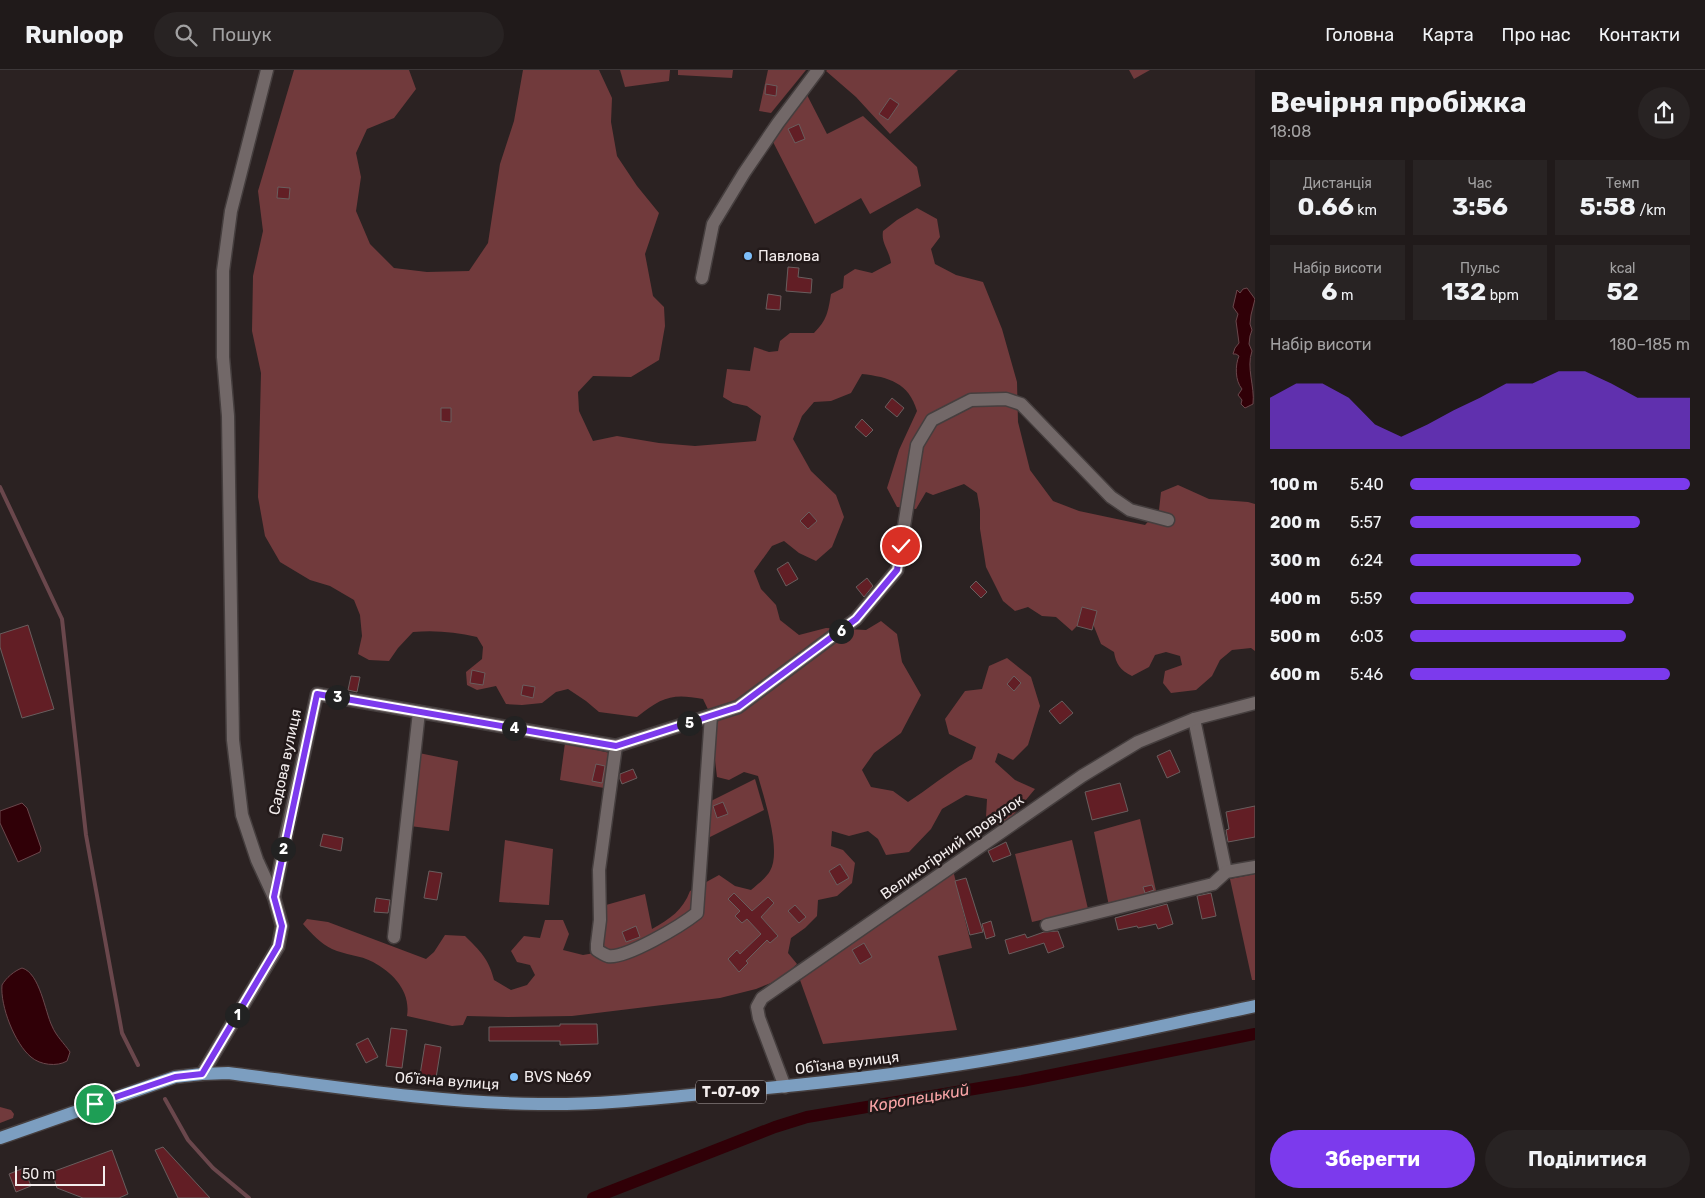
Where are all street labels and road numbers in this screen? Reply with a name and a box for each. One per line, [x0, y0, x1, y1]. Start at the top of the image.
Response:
street label: Садова вулиця [265, 707, 305, 817]
street label: Великогірний провулок [877, 791, 1027, 903]
street label: Обʼїзна вулиця [794, 1048, 900, 1078]
street label: Обʼїзна вулиця [394, 1068, 500, 1094]
road number: Т-07-09 [696, 1080, 766, 1104]

